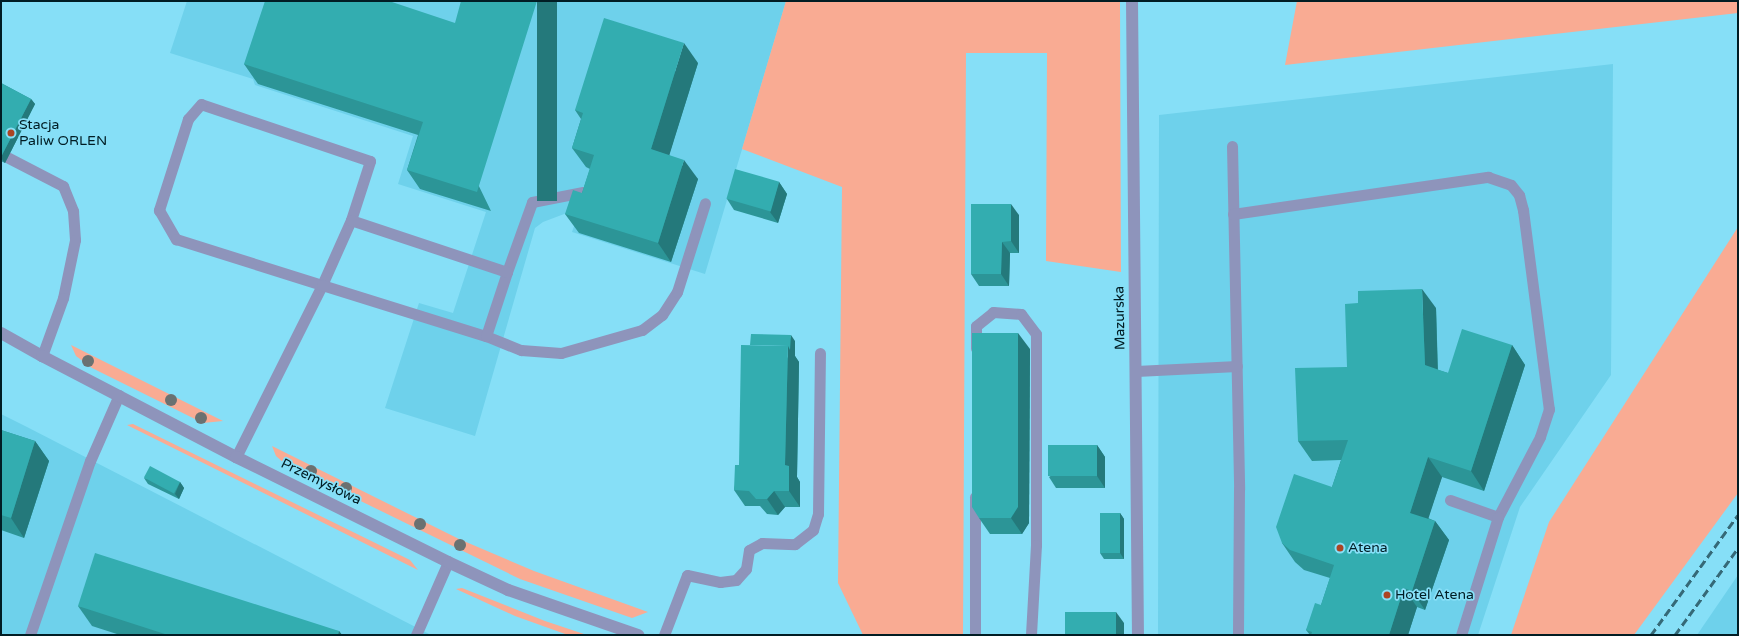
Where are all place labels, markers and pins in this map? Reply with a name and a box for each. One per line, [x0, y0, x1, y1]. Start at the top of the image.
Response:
place label: Stacja Paliw ORLEN [19, 117, 107, 150]
marker: Stacja Paliw ORLEN [6, 128, 16, 138]
place label: Atena [1348, 540, 1388, 556]
marker: Atena [1335, 543, 1345, 553]
place label: Hotel Atena [1395, 587, 1474, 603]
marker: Hotel Atena [1382, 590, 1392, 600]

